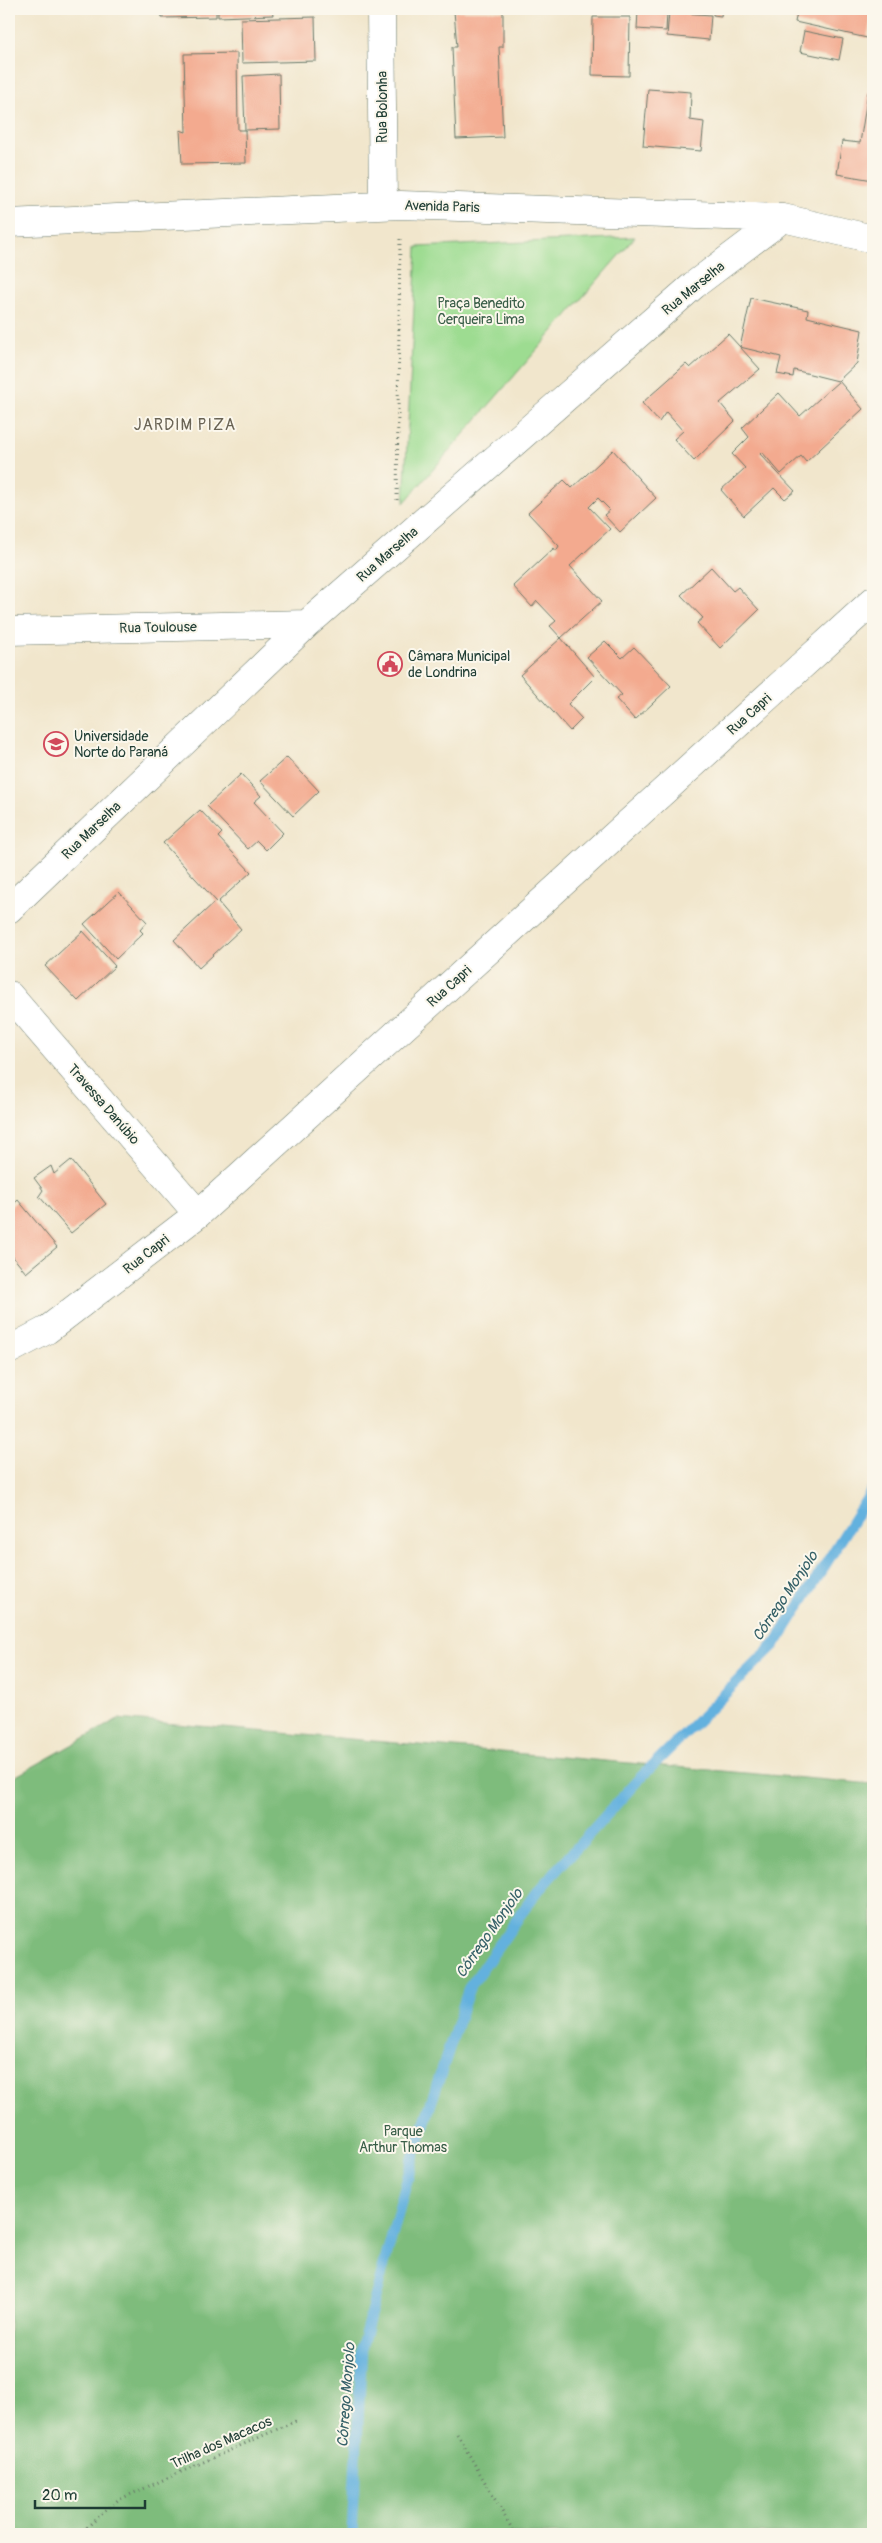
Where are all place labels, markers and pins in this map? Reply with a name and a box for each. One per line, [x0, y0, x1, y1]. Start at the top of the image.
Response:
place label: Câmara Municipal de Londrina [408, 648, 510, 681]
public building icon: Câmara Municipal de Londrina [377, 651, 403, 677]
place label: Universidade Norte do Paraná [74, 728, 168, 761]
school or university icon: Universidade Norte do Paraná [43, 731, 69, 757]

